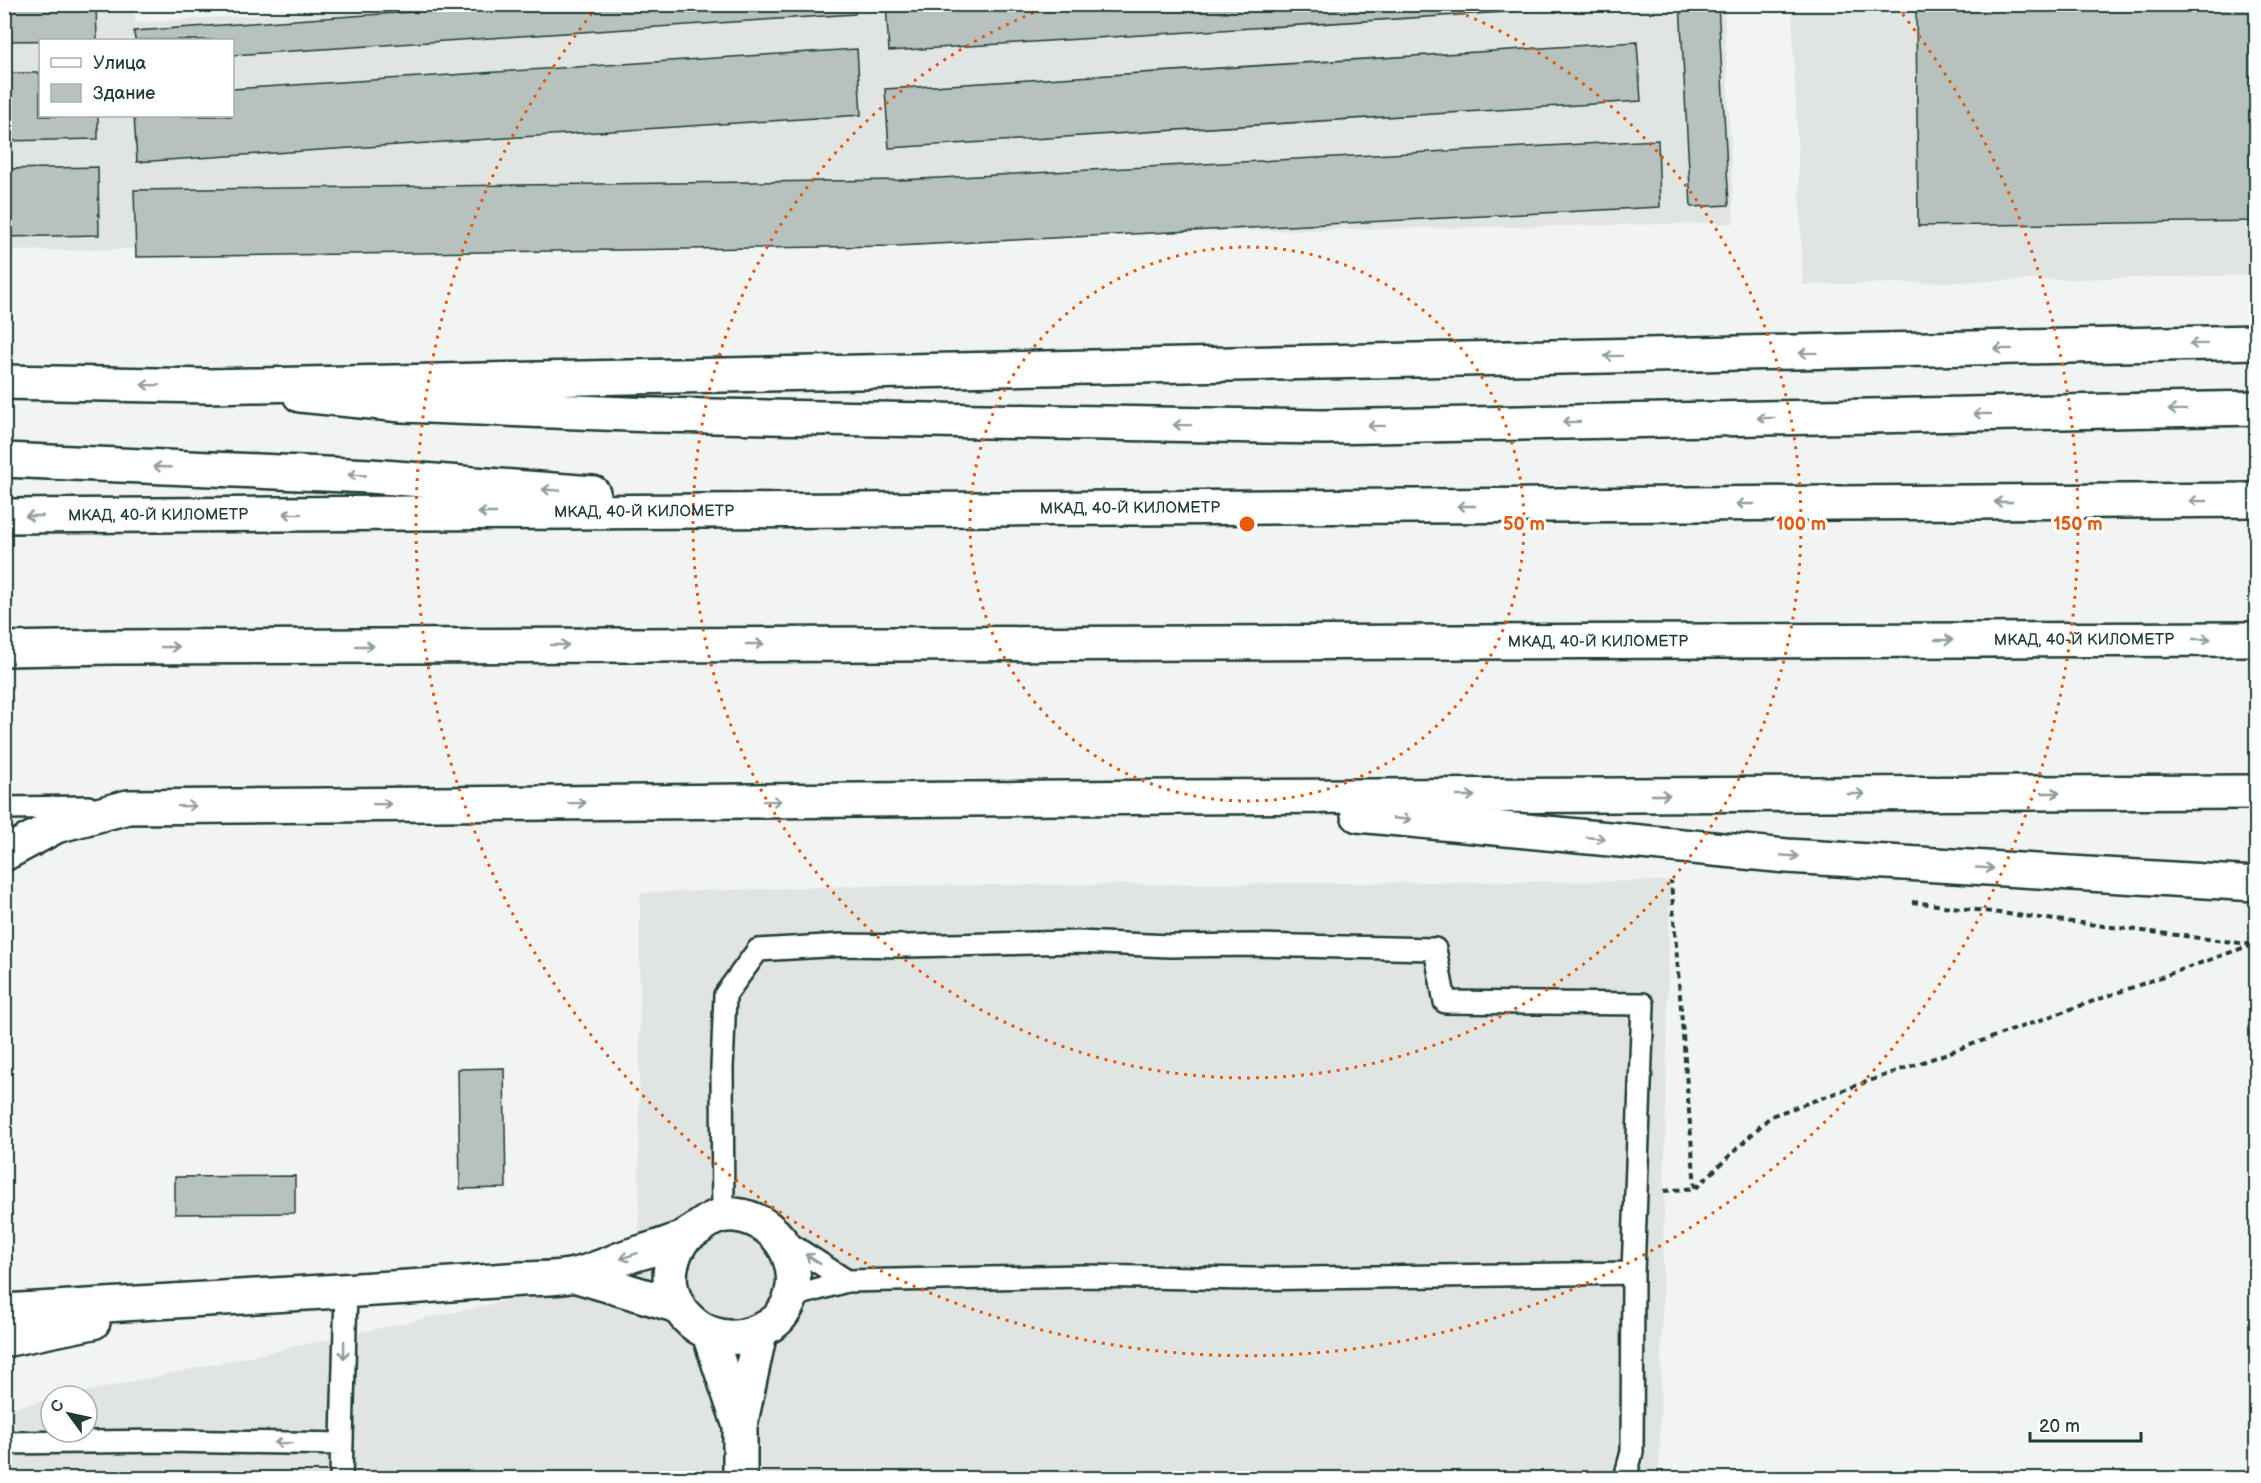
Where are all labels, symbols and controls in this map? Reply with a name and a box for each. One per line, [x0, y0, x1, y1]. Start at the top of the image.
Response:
legend [39, 39, 234, 117]
text: Улица [93, 53, 147, 74]
text: Здание [93, 83, 155, 104]
one-way arrow [2189, 338, 2209, 350]
one-way arrow [1994, 343, 2014, 354]
one-way arrow [1799, 347, 1819, 358]
one-way arrow [1604, 350, 1624, 362]
one-way arrow [140, 379, 160, 391]
one-way arrow [2168, 404, 2188, 415]
one-way arrow [1973, 408, 1993, 420]
one-way arrow [1757, 412, 1777, 424]
one-way arrow [1562, 416, 1582, 428]
one-way arrow [1172, 419, 1192, 430]
one-way arrow [1367, 420, 1387, 432]
one-way arrow [152, 461, 172, 472]
one-way arrow [347, 470, 367, 481]
one-way arrow [542, 484, 562, 495]
one-way arrow [2189, 495, 2209, 507]
one-way arrow [1994, 496, 2014, 508]
street label: МКАД, 40-Й КИЛОМЕТР [1040, 498, 1220, 518]
one-way arrow [1736, 498, 1756, 510]
one-way arrow [1457, 500, 1477, 512]
street label: МКАД, 40-Й КИЛОМЕТР [554, 501, 734, 522]
street label: МКАД, 40-Й КИЛОМЕТР [68, 505, 248, 525]
one-way arrow [478, 507, 498, 519]
one-way arrow [283, 508, 303, 520]
one-way arrow [25, 510, 45, 522]
centre of rings [1237, 514, 1257, 534]
text: 50 m [1503, 514, 1545, 535]
text: 100 m [1776, 514, 1826, 535]
text: 150 m [2053, 514, 2103, 535]
street label: МКАД, 40-Й КИЛОМЕТР [1994, 630, 2174, 649]
street label: МКАД, 40-Й КИЛОМЕТР [1508, 632, 1688, 651]
one-way arrow [2192, 633, 2212, 645]
one-way arrow [1934, 634, 1954, 646]
one-way arrow [550, 639, 570, 651]
one-way arrow [745, 639, 765, 650]
one-way arrow [355, 640, 375, 652]
one-way arrow [160, 641, 180, 653]
one-way arrow [2041, 787, 2061, 799]
one-way arrow [1846, 788, 1866, 800]
one-way arrow [1651, 789, 1671, 800]
one-way arrow [1456, 790, 1476, 802]
one-way arrow [761, 795, 781, 807]
one-way arrow [566, 797, 586, 809]
one-way arrow [371, 798, 391, 810]
one-way arrow [176, 800, 196, 812]
one-way arrow [1392, 814, 1411, 825]
one-way arrow [1586, 833, 1606, 844]
one-way arrow [1780, 851, 1800, 862]
one-way arrow [1974, 863, 1994, 874]
one-way arrow [620, 1252, 639, 1263]
one-way arrow [805, 1253, 822, 1265]
one-way arrow [339, 1339, 350, 1359]
north arrow [39, 1384, 99, 1444]
text: С [47, 1397, 69, 1416]
scale bar [2030, 1405, 2141, 1443]
text: 20 m [2039, 1416, 2080, 1437]
one-way arrow [274, 1437, 294, 1449]

